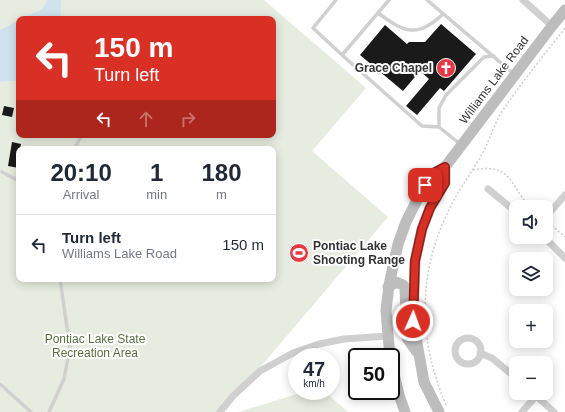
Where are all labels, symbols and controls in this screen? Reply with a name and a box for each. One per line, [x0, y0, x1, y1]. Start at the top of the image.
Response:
icon: left [28, 32, 80, 84]
text: 150 m [94, 32, 173, 63]
street label: Williams Lake Road [456, 33, 532, 127]
church icon: Grace Chapel [435, 57, 457, 79]
place label: Grace Chapel [355, 61, 432, 75]
text: Turn left [94, 65, 159, 85]
icon: left [93, 108, 115, 130]
icon: ahead [135, 108, 157, 130]
icon: right [177, 108, 199, 130]
text: 20:10 [50, 159, 112, 186]
text: 1 [150, 159, 163, 186]
text: 180 [202, 159, 242, 186]
pin [408, 168, 442, 202]
icon: arrive [414, 174, 436, 196]
text: Arrival [63, 187, 100, 202]
text: min [146, 187, 167, 202]
text: m [216, 187, 227, 202]
map controls [509, 200, 553, 400]
button: sound [509, 200, 553, 244]
text: Turn left [62, 229, 121, 246]
icon: left [28, 234, 50, 256]
text: 150 m [222, 236, 264, 253]
place label: Pontiac Lake Shooting Range [313, 239, 405, 267]
sports icon: Pontiac Lake Shooting Range [288, 242, 310, 264]
text: Williams Lake Road [62, 246, 177, 261]
button: layers [509, 252, 553, 296]
position arrow [392, 300, 434, 342]
button: + [509, 304, 553, 348]
park label: Pontiac Lake State Recreation Area [45, 332, 146, 360]
speed limit sign: 50 [348, 348, 400, 400]
button: − [509, 356, 553, 400]
text: 47 [303, 358, 325, 380]
text: km/h [303, 378, 325, 389]

